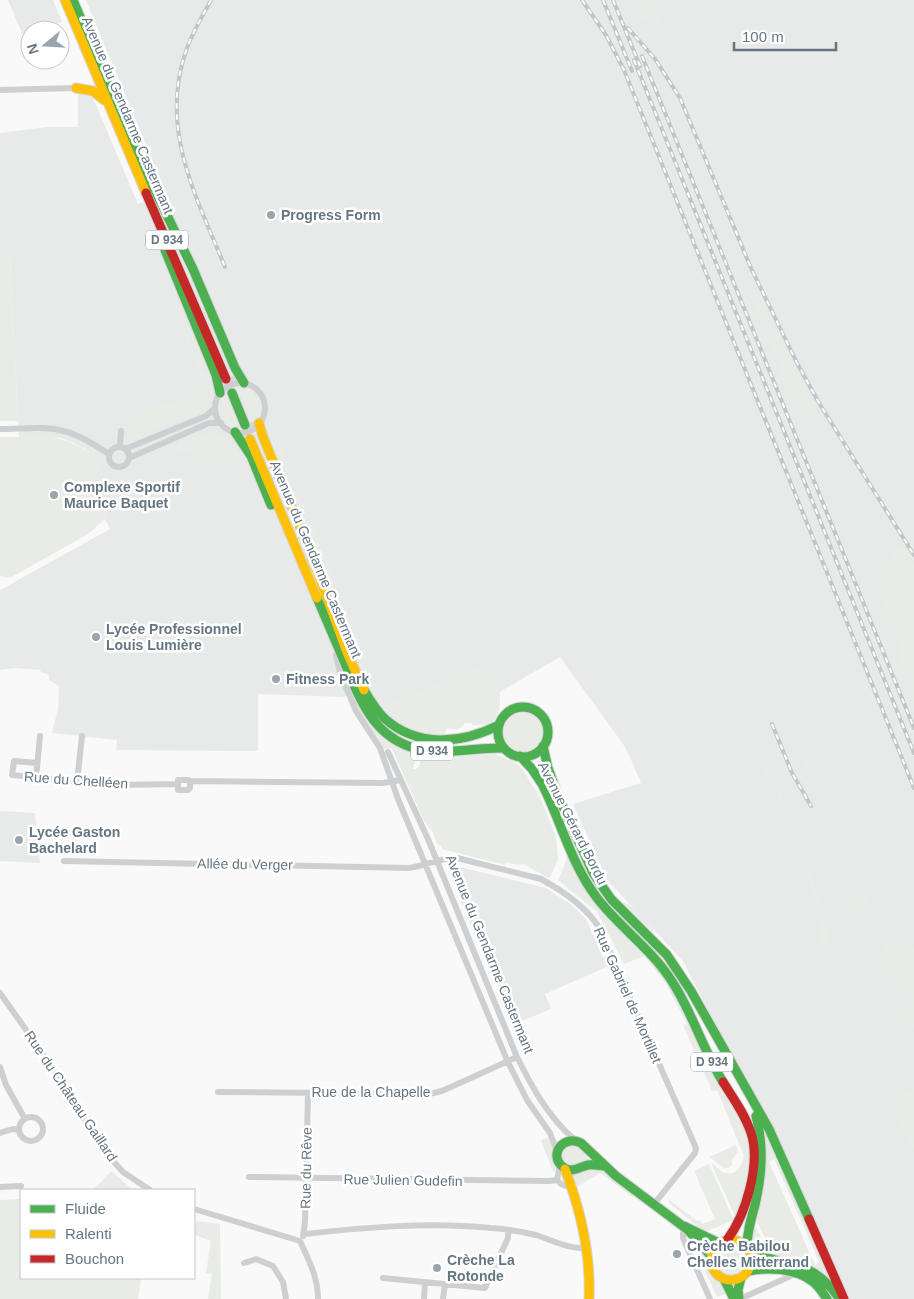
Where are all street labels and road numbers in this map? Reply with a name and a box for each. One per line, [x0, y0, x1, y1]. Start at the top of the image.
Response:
street label: Avenue du Gendarme Castermant [79, 14, 177, 216]
road number: D 934 [146, 230, 188, 250]
street label: Avenue du Gendarme Castermant [267, 458, 365, 660]
road number: D 934 [411, 741, 453, 760]
street label: Avenue Gérard Bordu [535, 759, 611, 887]
street label: Rue du Chelléen [23, 768, 129, 792]
street label: Avenue du Gendarme Castermant [443, 852, 537, 1056]
street label: Allée du Verger [197, 855, 293, 873]
street label: Rue Gabriel de Mortillet [591, 925, 665, 1066]
street label: Rue du Château Gaillard [21, 1028, 121, 1164]
road number: D 934 [691, 1052, 733, 1072]
street label: Rue de la Chapelle [311, 1084, 431, 1100]
street label: Rue du Rêve [297, 1127, 315, 1209]
street label: Rue Julien Gudefin [343, 1171, 463, 1189]

